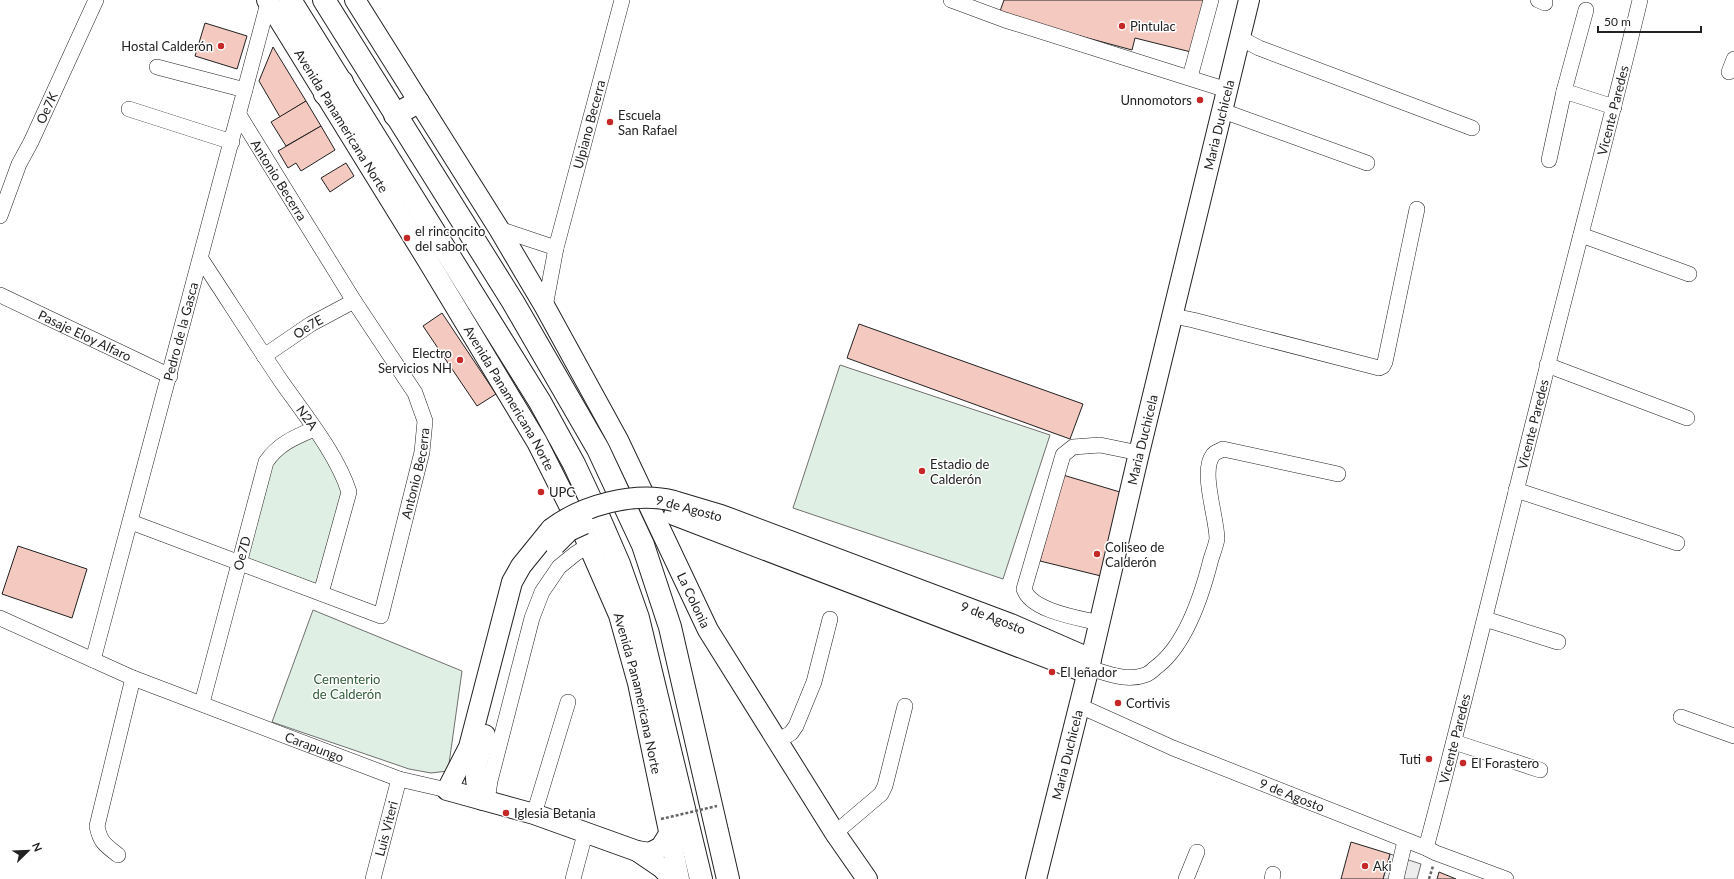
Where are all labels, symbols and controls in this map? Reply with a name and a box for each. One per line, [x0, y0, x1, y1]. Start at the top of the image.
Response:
scale bar [1598, 8, 1701, 34]
text: 50 m [1604, 14, 1631, 29]
place label: Pintulac [1130, 18, 1176, 34]
marker: Pintulac [1117, 21, 1127, 31]
place label: Hostal Calderón [121, 38, 213, 54]
marker: Hostal Calderón [216, 41, 226, 51]
street label: Avenida Panamericana Norte [291, 46, 392, 196]
street label: Vicente Paredes [1594, 63, 1632, 157]
street label: Ulpiano Becerra [569, 78, 608, 171]
street label: Maria Duchicela [1200, 78, 1237, 172]
street label: Oe7K [32, 89, 61, 126]
place label: Unnomotors [1120, 92, 1192, 108]
marker: Unnomotors [1195, 95, 1205, 105]
place label: Escuela San Rafael [618, 107, 677, 138]
marker: Escuela San Rafael [605, 117, 615, 127]
street label: Antonio Becerra [248, 136, 310, 224]
place label: el rinconcito del sabor [415, 223, 485, 254]
marker: el rinconcito del sabor [402, 233, 412, 243]
street label: Pedro de la Gasca [160, 280, 201, 383]
street label: Pasaje Eloy Alfaro [36, 306, 134, 364]
street label: Oe7E [290, 311, 326, 342]
street label: Avenida Panamericana Norte [461, 322, 558, 473]
place label: Electro Servicios NH [378, 345, 452, 376]
marker: Electro Servicios NH [455, 355, 465, 365]
street label: Vicente Paredes [1514, 377, 1552, 471]
street label: Maria Duchicela [1124, 393, 1161, 486]
street label: N2A [293, 402, 322, 433]
street label: Antonio Becerra [398, 427, 432, 521]
place label: Estadio de Calderón [930, 456, 990, 487]
marker: Estadio de Calderón [917, 466, 927, 476]
place label: UPC [549, 484, 575, 500]
marker: UPC [536, 487, 546, 497]
street label: 9 de Agosto [654, 491, 724, 525]
street label: Oe7D [230, 534, 254, 572]
place label: Coliseo de Calderón [1105, 539, 1165, 570]
marker: Coliseo de Calderón [1092, 549, 1102, 559]
street label: La Colonia [674, 570, 714, 631]
street label: 9 de Agosto [959, 598, 1028, 637]
street label: Avenida Panamericana Norte [611, 611, 665, 775]
place label: El leñador [1060, 664, 1117, 680]
marker: El leñador [1047, 667, 1057, 677]
park label: Cementerio de Calderón [313, 671, 381, 702]
street label: Vicente Paredes [1435, 692, 1474, 785]
place label: Cortivis [1126, 695, 1170, 711]
marker: Cortivis [1113, 698, 1123, 708]
street label: Maria Duchicela [1048, 708, 1086, 801]
street label: Carapungo [283, 728, 346, 765]
place label: Tuti [1399, 751, 1421, 767]
marker: Tuti [1424, 754, 1434, 764]
place label: El Forastero [1471, 755, 1539, 771]
marker: El Forastero [1458, 758, 1468, 768]
street label: 9 de Agosto [1257, 775, 1327, 815]
street label: Luis Viteri [371, 799, 401, 858]
place label: Iglesia Betania [514, 805, 596, 821]
marker: Iglesia Betania [501, 808, 511, 818]
north arrow [8, 831, 48, 871]
text: N [30, 840, 45, 853]
place label: Aki [1373, 858, 1392, 874]
marker: Aki [1360, 861, 1370, 871]

